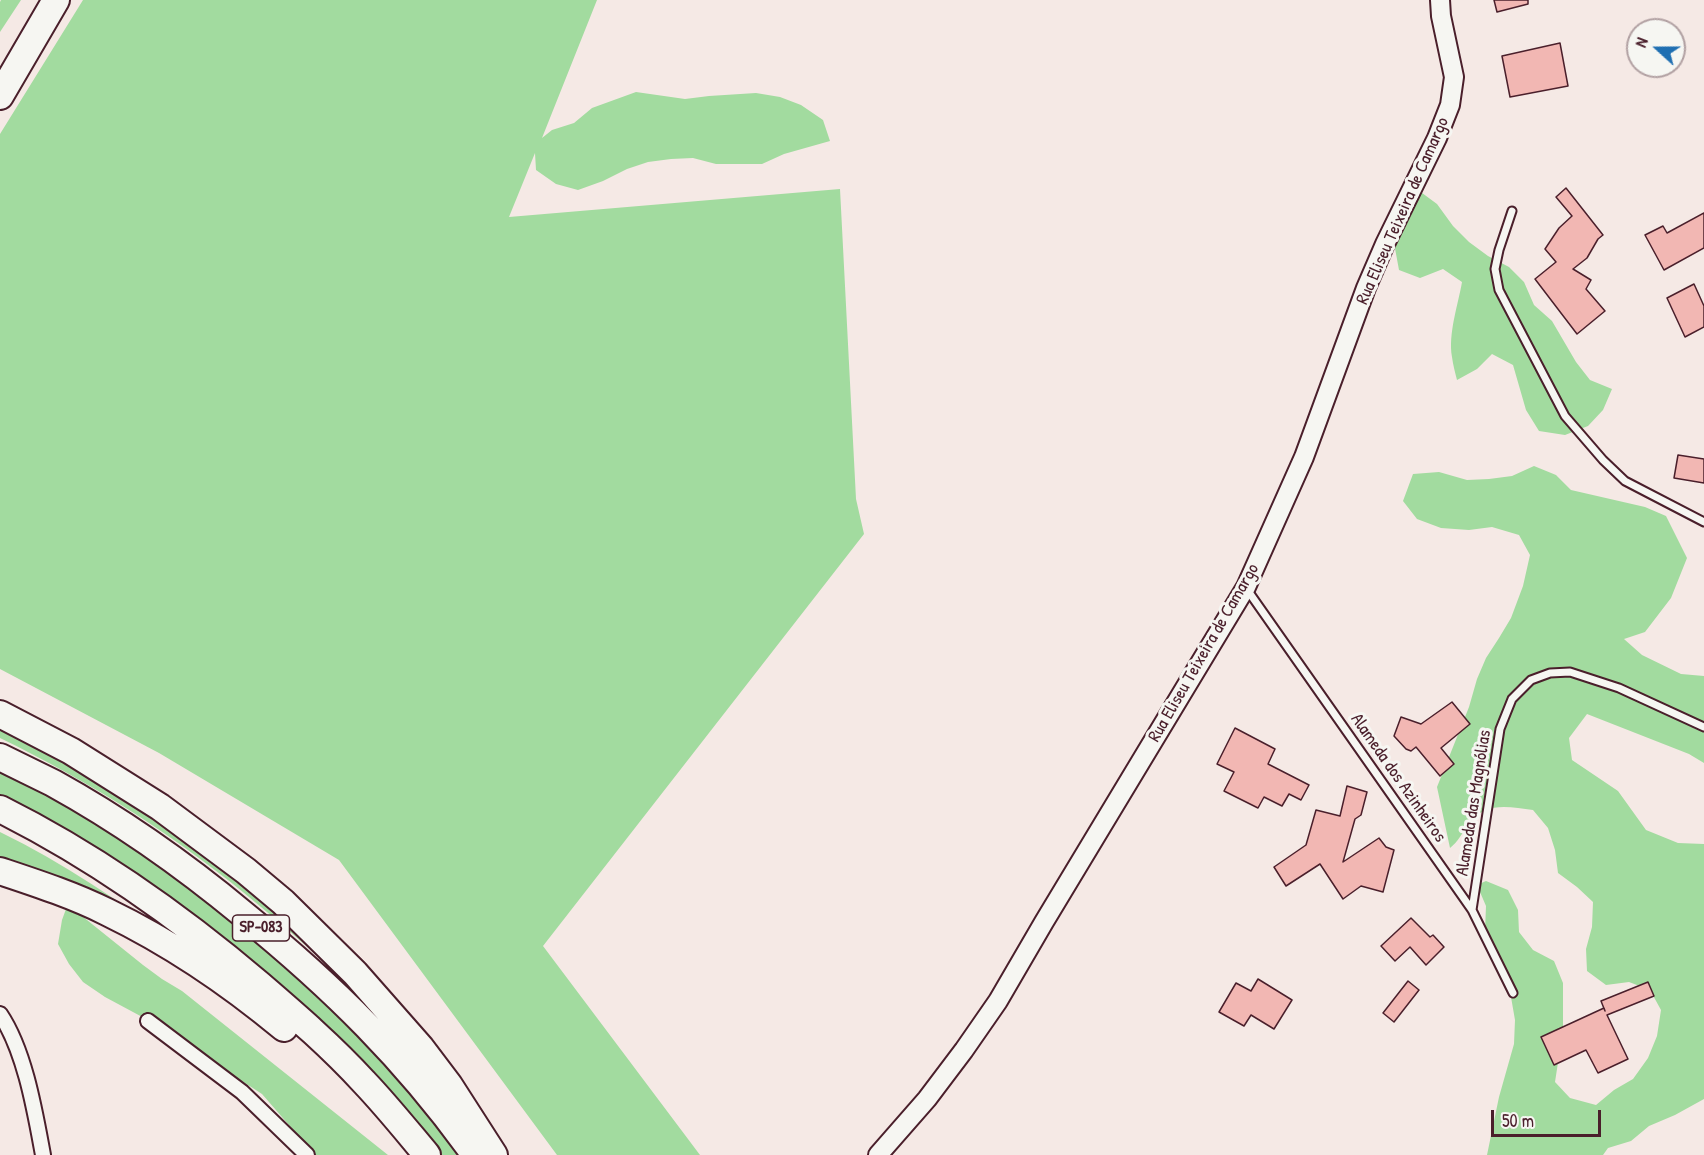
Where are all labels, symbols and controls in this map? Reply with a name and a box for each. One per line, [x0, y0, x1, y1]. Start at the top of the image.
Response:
north arrow [1626, 18, 1686, 78]
text: N [1629, 34, 1653, 50]
street label: Rua Eliseu Teixeira de Camargo [1352, 114, 1454, 308]
street label: Rua Eliseu Teixeira de Camargo [1144, 560, 1264, 746]
street label: Alameda dos Azinheiros [1346, 710, 1450, 846]
street label: Alameda das Magnólias [1452, 729, 1496, 877]
road number: SP-083 [232, 915, 290, 941]
scale bar [1494, 1098, 1604, 1136]
text: 50 m [1502, 1108, 1534, 1133]

